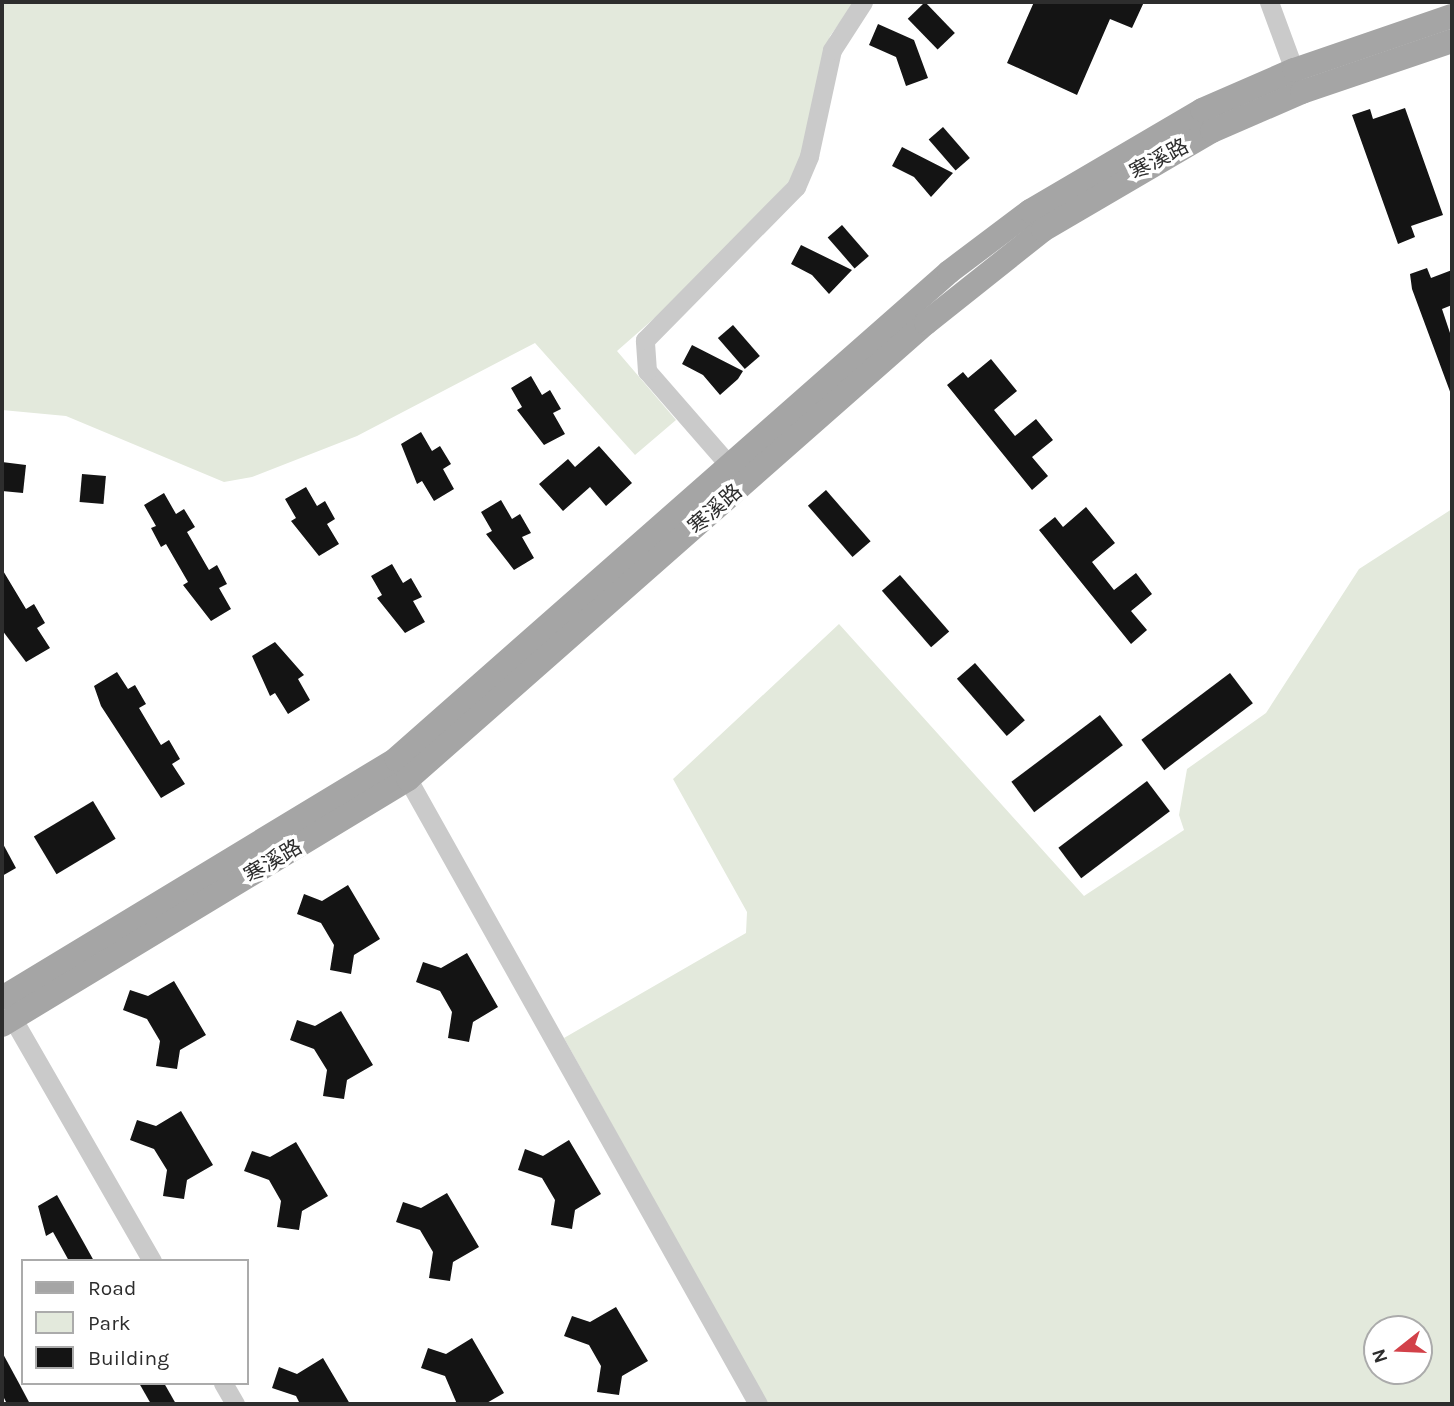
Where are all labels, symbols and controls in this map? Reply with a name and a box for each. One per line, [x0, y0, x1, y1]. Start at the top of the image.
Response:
street label: 寒溪路 [1125, 133, 1193, 185]
street label: 寒溪路 [683, 479, 747, 539]
street label: 寒溪路 [240, 834, 306, 888]
legend [21, 1259, 248, 1385]
text: Road [88, 1276, 136, 1300]
text: Park [88, 1311, 131, 1335]
north arrow [1363, 1315, 1433, 1385]
text: Building [88, 1346, 169, 1370]
text: N [1367, 1346, 1392, 1366]

